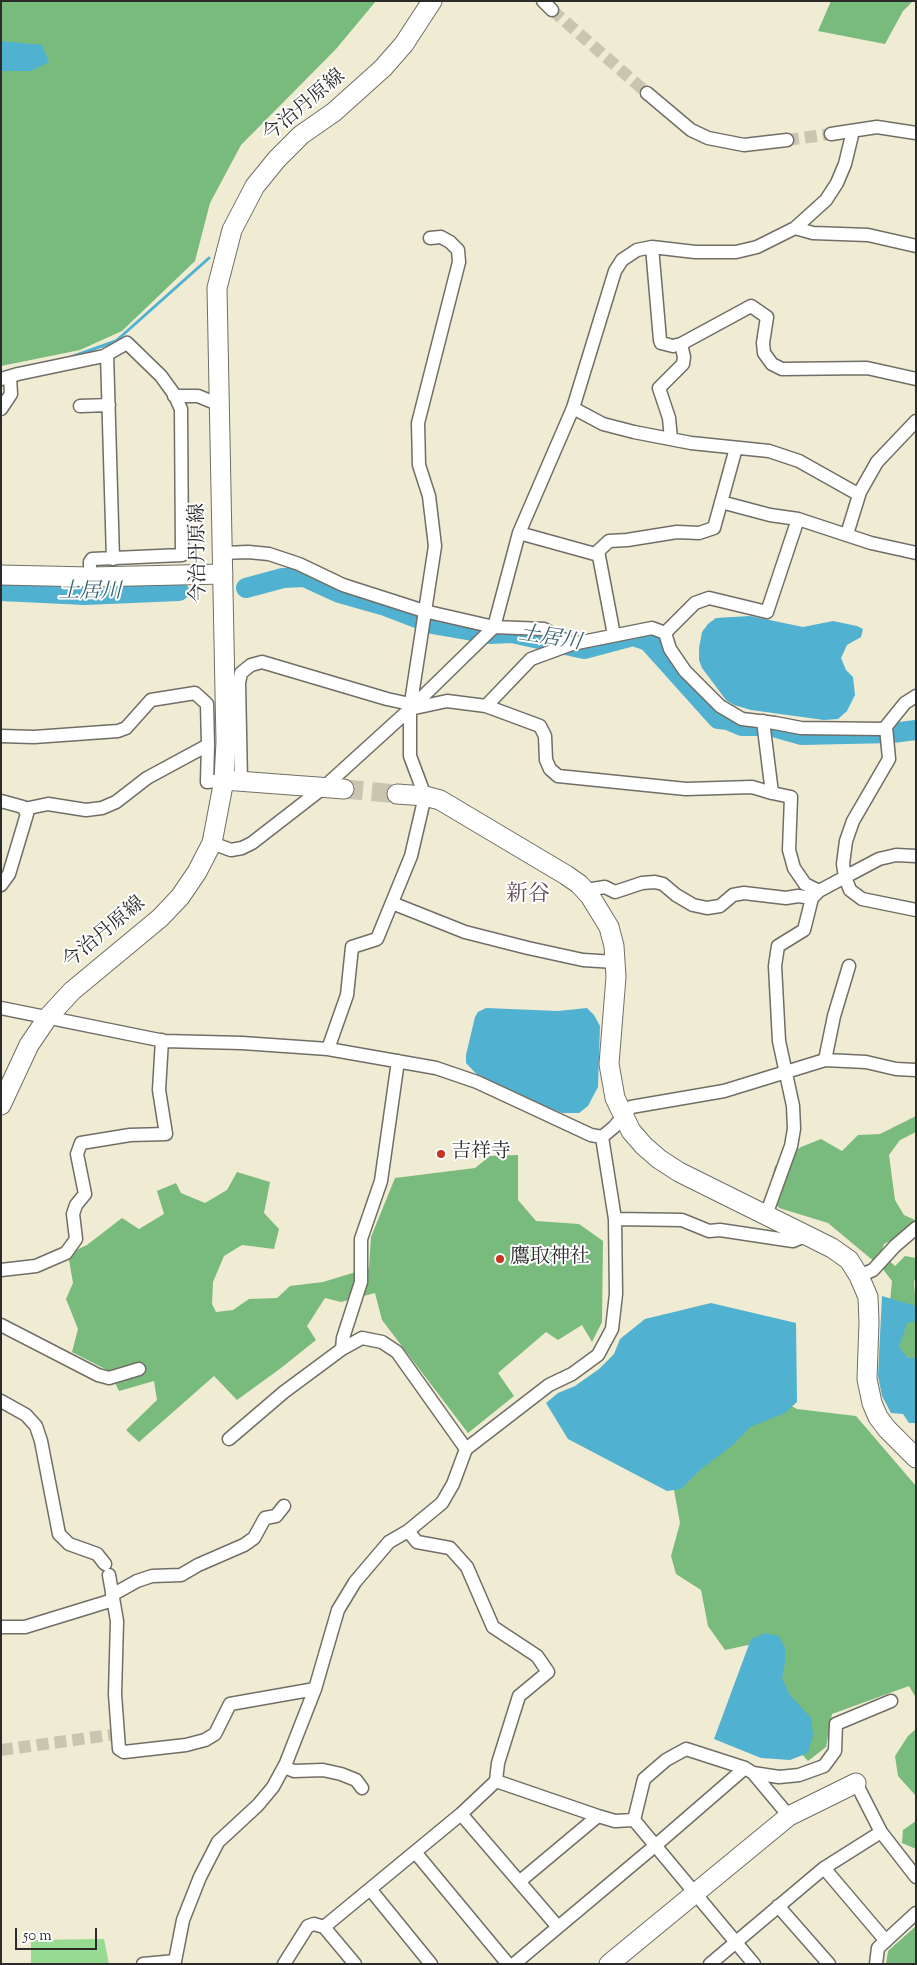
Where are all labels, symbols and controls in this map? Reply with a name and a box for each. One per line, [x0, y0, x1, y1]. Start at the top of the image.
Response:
street label: 今治丹原線 [259, 66, 351, 148]
street label: 今治丹原線 [187, 503, 213, 603]
water label: 土居川 [59, 580, 121, 606]
water label: 土居川 [517, 623, 583, 657]
district label: 新谷 [506, 883, 550, 909]
street label: 今治丹原線 [59, 893, 151, 975]
place label: 吉祥寺 [451, 1142, 511, 1166]
marker: 吉祥寺 [435, 1148, 447, 1160]
place label: 鷹取神社 [510, 1247, 590, 1271]
marker: 鷹取神社 [494, 1253, 506, 1265]
scale bar [18, 1918, 100, 1950]
text: 50 m [23, 1926, 52, 1947]

